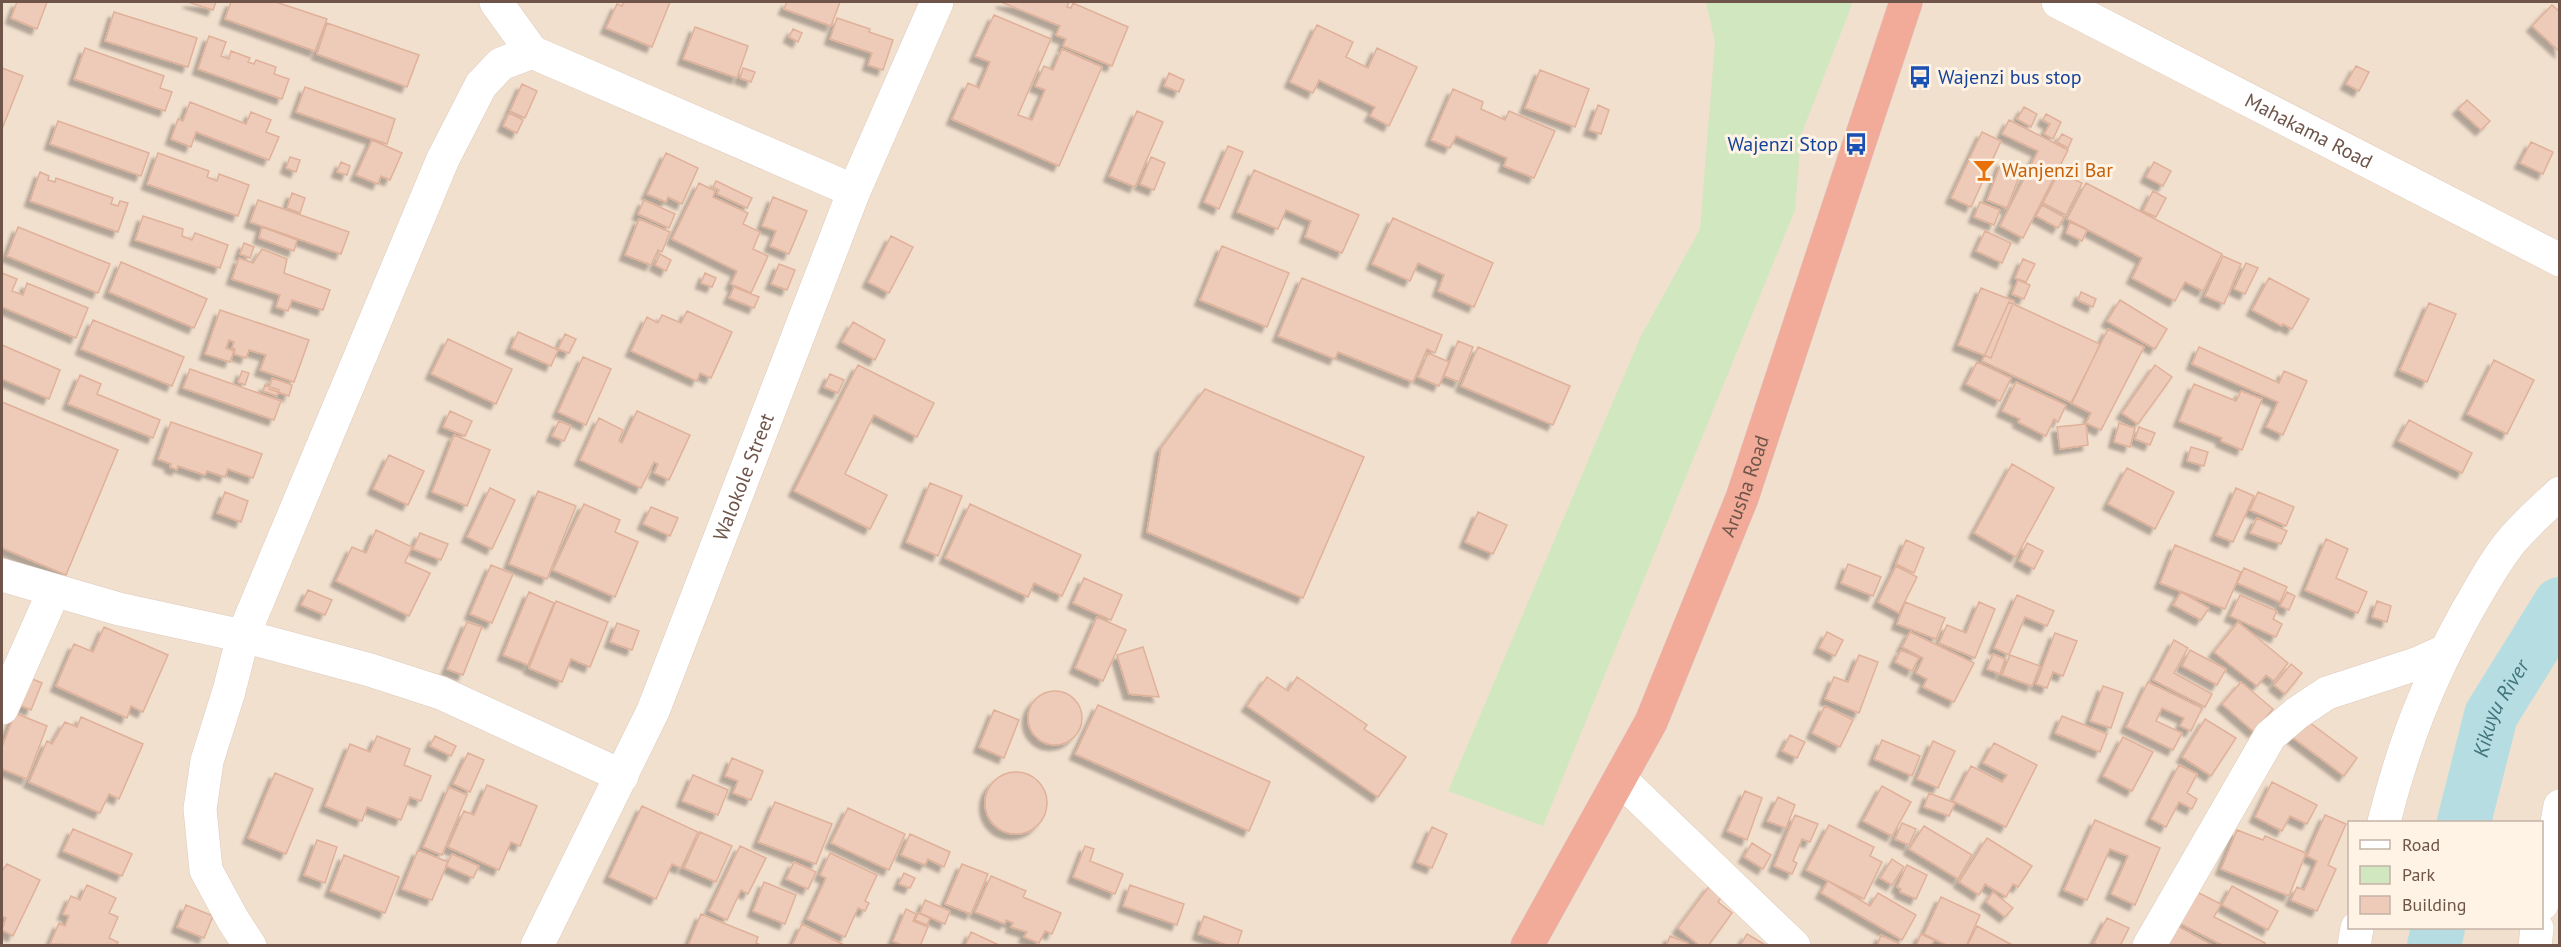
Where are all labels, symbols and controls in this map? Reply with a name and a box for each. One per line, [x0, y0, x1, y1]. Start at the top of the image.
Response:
bus stop icon: Wajenzi bus stop [1907, 64, 1933, 90]
place label: Wajenzi bus stop [1938, 64, 2082, 90]
street label: Mahakama Road [2241, 87, 2377, 174]
place label: Wajenzi Stop [1728, 131, 1838, 157]
bus stop icon: Wajenzi Stop [1843, 131, 1869, 157]
bar icon: Wanjenzi Bar [1971, 157, 1997, 183]
place label: Wanjenzi Bar [2002, 157, 2113, 183]
street label: Walokole Street [707, 409, 780, 545]
street label: Arusha Road [1715, 432, 1775, 541]
water label: Kikuyu River [2467, 653, 2536, 760]
legend [2348, 821, 2543, 929]
text: Road [2402, 833, 2440, 856]
text: Park [2402, 863, 2435, 886]
text: Building [2402, 893, 2466, 916]

